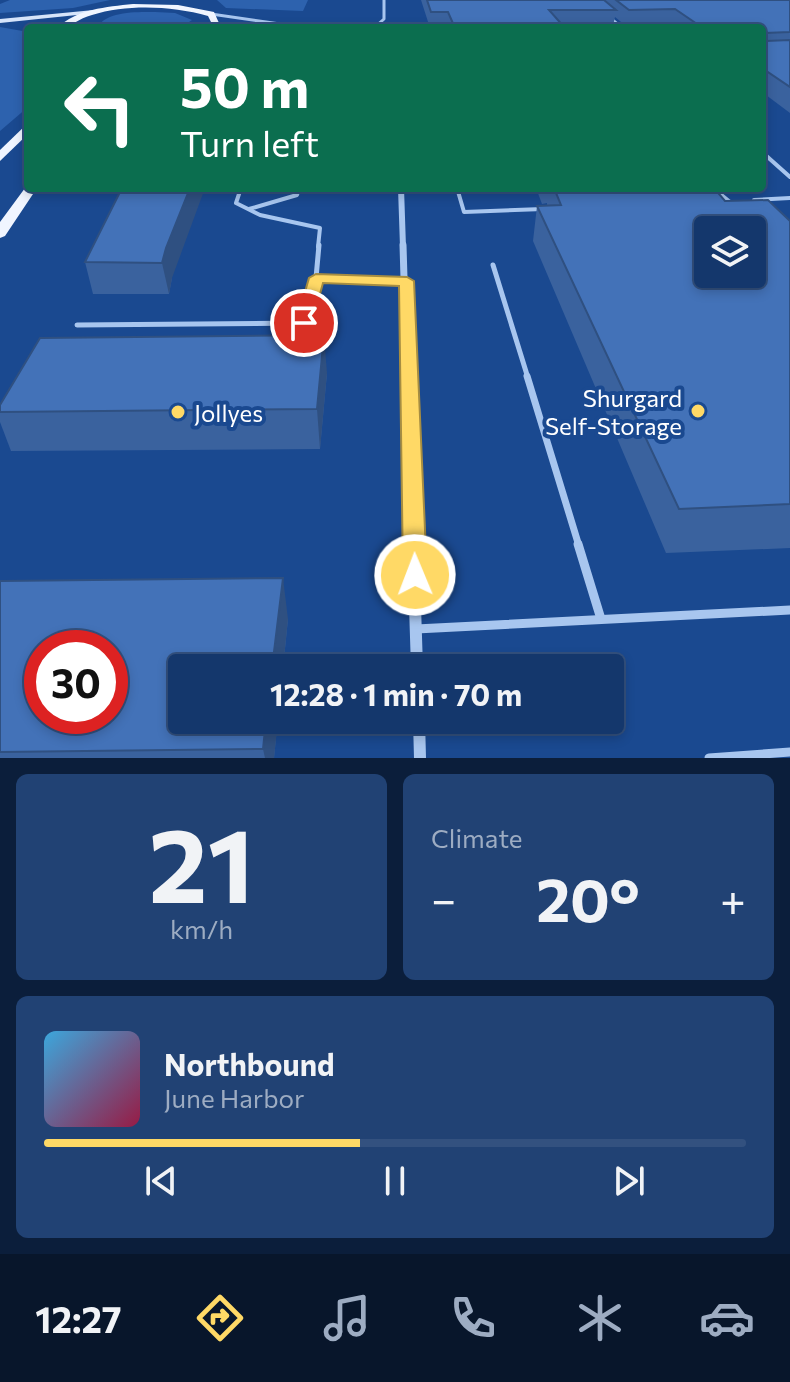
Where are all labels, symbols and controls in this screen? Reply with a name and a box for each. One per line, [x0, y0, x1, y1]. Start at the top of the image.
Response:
text: 50 m [180, 51, 309, 120]
icon: left [48, 56, 152, 160]
text: Turn left [180, 120, 319, 164]
map controls [694, 216, 766, 288]
button: layers [694, 216, 766, 288]
pin [270, 289, 338, 357]
icon: arrive [282, 301, 326, 345]
place label: Shurgard Self-Storage [545, 383, 682, 440]
place label: Jollyes [194, 398, 263, 427]
marker: Shurgard Self-Storage [689, 402, 707, 420]
marker: Jollyes [169, 403, 187, 421]
position arrow [373, 533, 457, 617]
speed limit sign: 30 [24, 630, 128, 734]
text: 12:28 · 1 min · 70 m [270, 675, 522, 712]
text: 21 [148, 797, 255, 924]
text: Climate [431, 822, 523, 853]
text: 20° [536, 861, 640, 934]
text: − [431, 871, 456, 925]
text: + [720, 871, 746, 925]
text: km/h [170, 913, 233, 944]
text: Northbound [164, 1045, 335, 1082]
text: June Harbor [164, 1082, 304, 1113]
icon: previous [139, 1159, 183, 1203]
icon: pause [373, 1159, 417, 1203]
icon: next [607, 1159, 651, 1203]
icon: directions [192, 1290, 248, 1346]
icon: music [319, 1290, 375, 1346]
icon: phone [445, 1290, 501, 1346]
icon: climate [572, 1290, 628, 1346]
icon: car [699, 1290, 755, 1346]
text: 12:27 [35, 1296, 122, 1340]

